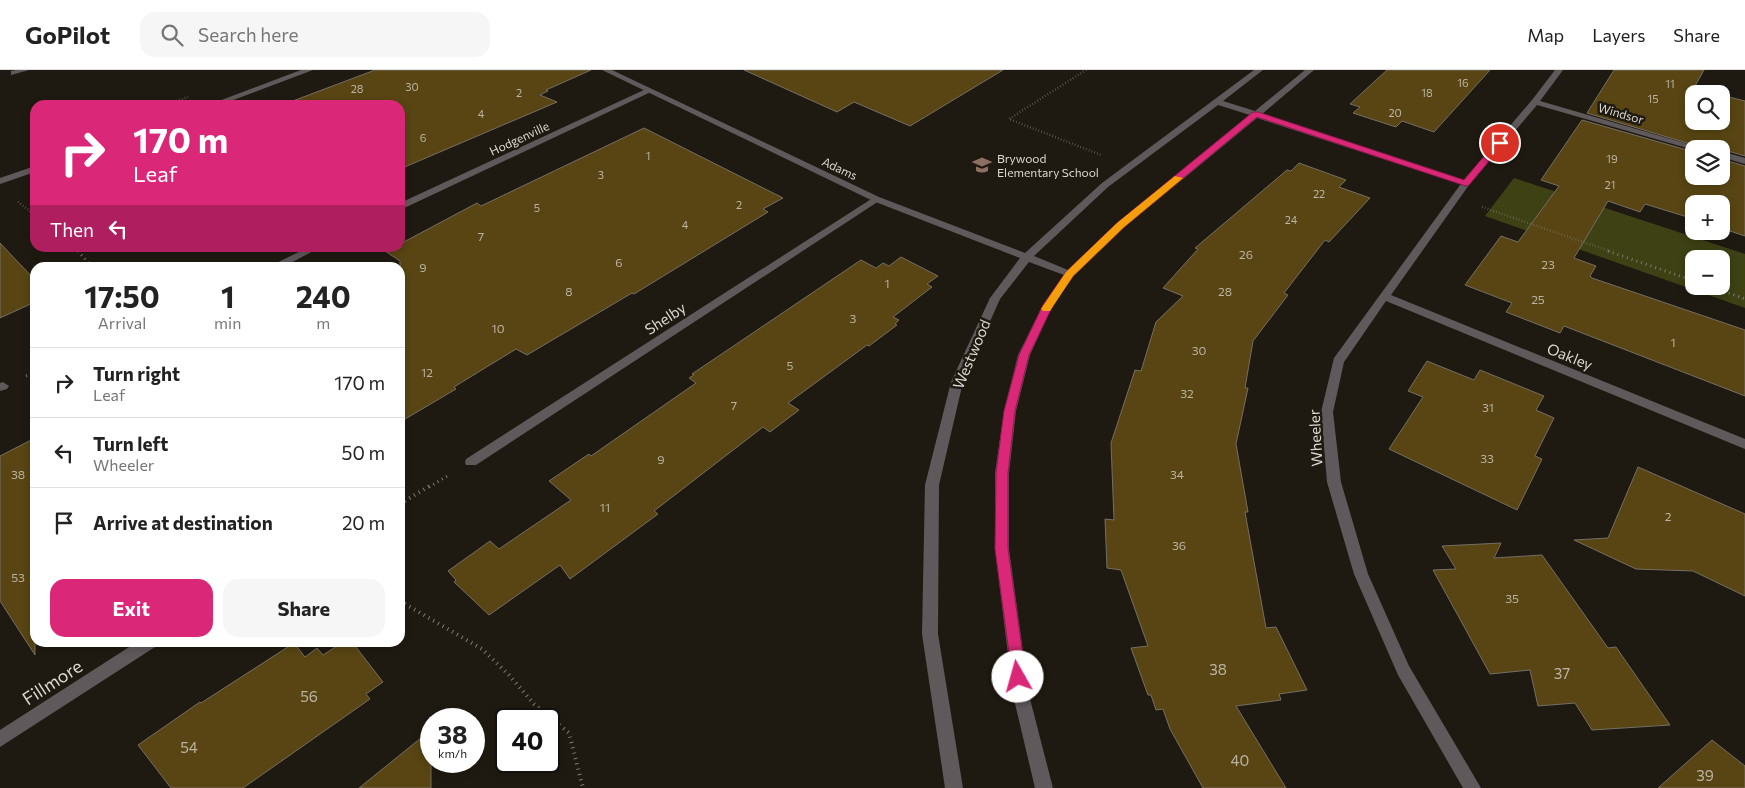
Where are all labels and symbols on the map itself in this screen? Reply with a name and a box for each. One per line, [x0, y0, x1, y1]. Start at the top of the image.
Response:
house number: 16 [1457, 76, 1469, 89]
house number: 11 [1665, 77, 1675, 90]
house number: 30 [405, 80, 419, 93]
house number: 28 [351, 82, 364, 95]
house number: 2 [516, 86, 522, 99]
house number: 18 [1421, 86, 1433, 99]
house number: 15 [1647, 92, 1659, 105]
street label: Windsor [1597, 100, 1645, 126]
house number: 20 [1388, 106, 1402, 119]
house number: 4 [478, 107, 485, 120]
street label: Hodgenville [487, 118, 551, 158]
pin [1479, 122, 1521, 164]
house number: 6 [420, 131, 427, 144]
house number: 1 [646, 149, 650, 162]
place label: Brywood Elementary School [997, 151, 1099, 179]
house number: 19 [1606, 152, 1618, 165]
street label: Adams [820, 154, 860, 182]
school or university icon: Brywood Elementary School [971, 154, 993, 176]
house number: 3 [598, 168, 604, 181]
house number: 21 [1605, 178, 1615, 191]
house number: 22 [1313, 187, 1325, 200]
house number: 2 [736, 198, 742, 211]
house number: 5 [534, 201, 540, 214]
house number: 24 [1285, 213, 1298, 226]
house number: 4 [682, 218, 689, 231]
house number: 7 [478, 229, 484, 243]
house number: 26 [1239, 247, 1253, 261]
house number: 6 [615, 255, 623, 269]
house number: 23 [1541, 257, 1555, 271]
house number: 9 [419, 260, 427, 274]
house number: 1 [884, 276, 890, 290]
house number: 8 [565, 284, 573, 298]
house number: 28 [1218, 284, 1232, 298]
house number: 25 [1531, 292, 1545, 306]
street label: Shelby [641, 298, 689, 338]
house number: 3 [850, 311, 857, 325]
street label: Westwood [948, 317, 994, 391]
house number: 10 [492, 321, 505, 335]
house number: 1 [1670, 335, 1676, 349]
street label: Oakley [1545, 339, 1596, 373]
house number: 30 [1192, 343, 1207, 357]
house number: 5 [787, 358, 794, 372]
house number: 12 [421, 365, 433, 379]
house number: 32 [1180, 386, 1194, 400]
house number: 7 [731, 398, 737, 412]
house number: 31 [1482, 400, 1494, 414]
street label: Wheeler [1305, 409, 1325, 467]
house number: 33 [1480, 451, 1494, 465]
house number: 9 [657, 452, 665, 466]
house number: 38 [11, 467, 25, 481]
house number: 34 [1170, 467, 1184, 481]
house number: 11 [600, 500, 610, 514]
house number: 2 [1665, 509, 1672, 523]
house number: 36 [1172, 538, 1186, 552]
house number: 53 [11, 570, 25, 584]
house number: 35 [1505, 591, 1519, 605]
position arrow [991, 650, 1043, 702]
street label: Fillmore [18, 655, 86, 709]
house number: 38 [1209, 660, 1227, 678]
house number: 37 [1554, 664, 1570, 682]
house number: 56 [300, 687, 318, 705]
speed limit sign: 40 [495, 708, 560, 773]
house number: 54 [180, 738, 198, 756]
house number: 40 [1231, 751, 1249, 769]
house number: 39 [1696, 766, 1714, 784]

